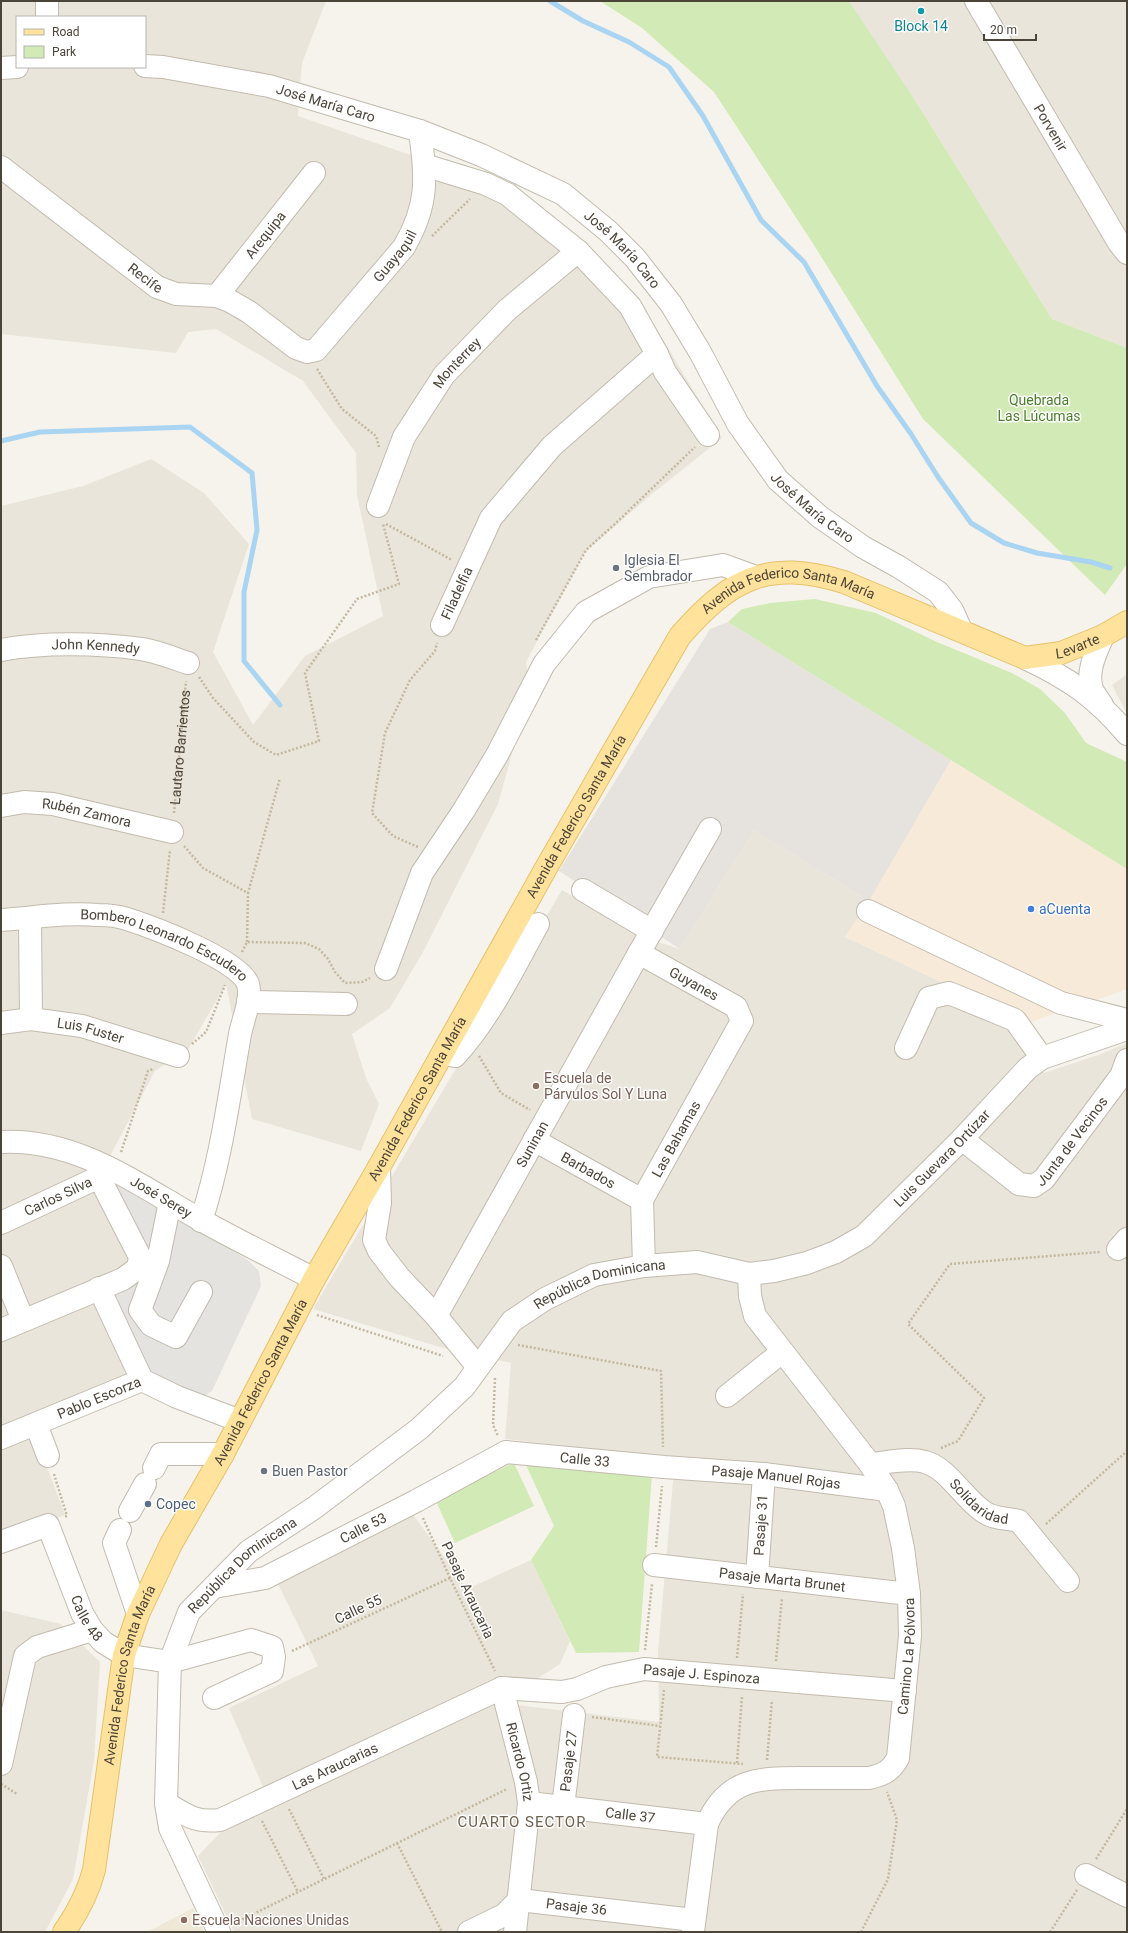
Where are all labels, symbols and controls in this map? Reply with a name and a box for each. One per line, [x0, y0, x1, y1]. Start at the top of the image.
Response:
marker: Block 14 [916, 6, 926, 16]
legend [16, 16, 146, 68]
scale bar [984, 16, 1036, 42]
place label: Block 14 [894, 18, 948, 34]
text: 20 m [990, 23, 1017, 37]
text: Road [52, 25, 80, 39]
text: Park [52, 45, 77, 59]
street label: José María Caro [274, 81, 377, 125]
street label: Porvenir [1031, 101, 1071, 154]
street label: José María Caro [581, 207, 664, 291]
street label: Arequipa [242, 208, 289, 262]
street label: Guayaquil [370, 227, 420, 285]
street label: Recife [125, 260, 164, 296]
street label: Monterrey [430, 334, 484, 391]
park label: Quebrada Las Lúcumas [998, 392, 1080, 424]
street label: José María Caro [767, 470, 857, 546]
place label: Iglesia El Sembrador [624, 552, 693, 584]
marker: Iglesia El Sembrador [611, 563, 621, 573]
street label: Filadelfia [438, 564, 476, 622]
street label: Avenida Federico Santa María [698, 564, 878, 617]
street label: Levarte [1054, 630, 1102, 662]
street label: John Kennedy [51, 636, 141, 657]
street label: Lautaro Barrientos [167, 689, 193, 805]
street label: Avenida Federico Santa María [523, 732, 629, 901]
street label: Rubén Zamora [41, 795, 133, 830]
place label: aCuenta [1039, 901, 1091, 917]
marker: aCuenta [1026, 904, 1036, 914]
street label: Bombero Leonardo Escudero [80, 906, 251, 984]
street label: Guyanes [667, 964, 721, 1004]
street label: Avenida Federico Santa María [365, 1014, 469, 1184]
street label: Luis Fuster [56, 1015, 126, 1047]
place label: Escuela de Párvulos Sol Y Luna [544, 1070, 667, 1102]
marker: Escuela de Párvulos Sol Y Luna [531, 1081, 541, 1091]
street label: Junta de Vecinos [1034, 1093, 1111, 1189]
street label: Las Bahamas [648, 1098, 704, 1180]
street label: Luis Guevara Ortúzar [890, 1106, 993, 1210]
street label: Suninan [513, 1118, 551, 1170]
street label: Barbados [558, 1149, 618, 1192]
street label: José Serey [128, 1173, 195, 1221]
street label: Carlos Silva [22, 1174, 95, 1219]
street label: República Dominicana [530, 1256, 666, 1312]
street label: Avenida Federico Santa María [210, 1296, 310, 1468]
street label: Pablo Escorza [55, 1373, 143, 1422]
street label: Calle 33 [559, 1449, 611, 1470]
street label: Pasaje Manuel Rojas [711, 1462, 842, 1492]
place label: Buen Pastor [272, 1463, 348, 1479]
marker: Buen Pastor [259, 1466, 269, 1476]
street label: Solidaridad [946, 1475, 1009, 1527]
street label: Pasaje 31 [750, 1494, 771, 1556]
place label: Copec [156, 1496, 196, 1512]
marker: Copec [143, 1499, 153, 1509]
street label: Calle 53 [337, 1509, 389, 1546]
street label: República Dominicana [184, 1514, 299, 1616]
street label: Pasaje Araucaria [439, 1539, 497, 1641]
street label: Pasaje Marta Brunet [718, 1564, 847, 1595]
street label: Avenida Federico Santa María [101, 1582, 159, 1766]
street label: Calle 55 [332, 1591, 384, 1627]
street label: Calle 48 [68, 1593, 106, 1644]
street label: Camino La Pólvora [894, 1598, 918, 1715]
street label: Pasaje J. Espinoza [643, 1661, 761, 1687]
street label: Ricardo Ortiz [503, 1721, 537, 1802]
street label: Pasaje 27 [557, 1730, 580, 1793]
street label: Las Araucarias [289, 1739, 380, 1793]
street label: Calle 37 [604, 1804, 656, 1826]
district label: CUARTO SECTOR [458, 1813, 586, 1831]
street label: Pasaje 36 [545, 1895, 608, 1918]
place label: Escuela Naciones Unidas [192, 1912, 349, 1928]
marker: Escuela Naciones Unidas [179, 1915, 189, 1925]

